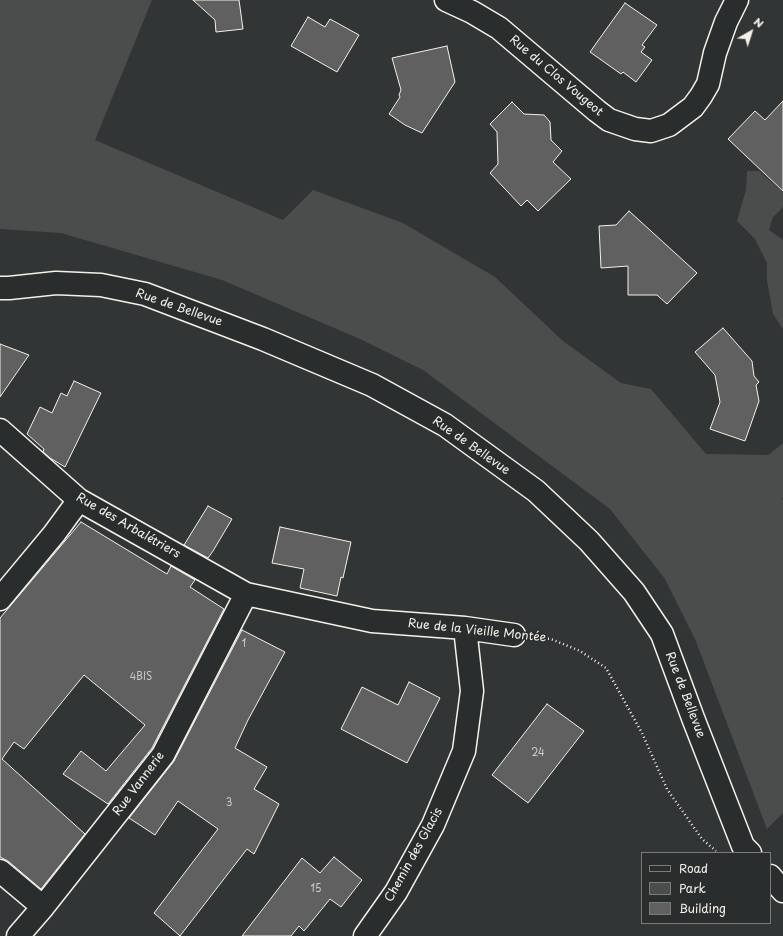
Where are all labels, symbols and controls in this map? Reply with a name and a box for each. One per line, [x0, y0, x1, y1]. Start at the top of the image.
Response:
north arrow [731, 12, 771, 52]
text: N [750, 13, 768, 32]
street label: Rue du Clos Vougeot [506, 33, 606, 119]
street label: Rue de Bellevue [134, 286, 224, 330]
street label: Rue de Bellevue [430, 414, 512, 478]
street label: Rue des Arbalétriers [73, 490, 183, 562]
street label: Rue de la Vieille Montée [407, 617, 547, 645]
house number: 1 [242, 638, 246, 650]
street label: Rue de Bellevue [662, 650, 708, 740]
house number: 4BIS [130, 671, 152, 683]
house number: 24 [531, 747, 545, 759]
street label: Rue Vannerie [110, 749, 168, 819]
house number: 3 [226, 797, 232, 809]
street label: Chemin des Glacis [382, 805, 446, 905]
legend [641, 852, 771, 924]
text: Road [679, 859, 708, 877]
text: Park [679, 879, 706, 897]
house number: 15 [311, 883, 321, 895]
text: Building [679, 899, 726, 917]

